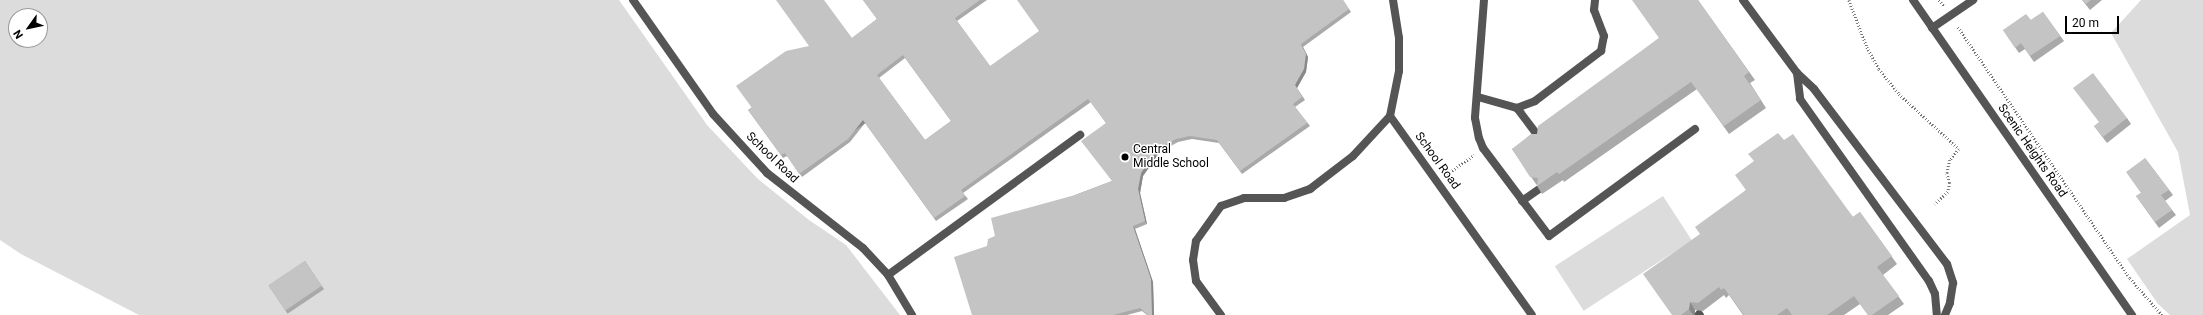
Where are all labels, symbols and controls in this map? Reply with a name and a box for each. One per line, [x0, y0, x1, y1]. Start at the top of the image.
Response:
north arrow [8, 8, 48, 48]
scale bar [2067, 8, 2121, 34]
text: 20 m [2072, 16, 2099, 30]
text: N [11, 27, 26, 41]
street label: Scenic Heights Road [1994, 102, 2070, 200]
street label: School Road [743, 130, 801, 186]
street label: School Road [1411, 130, 1463, 192]
place label: Central Middle School [1133, 143, 1209, 171]
marker: Central Middle School [1120, 152, 1130, 162]

